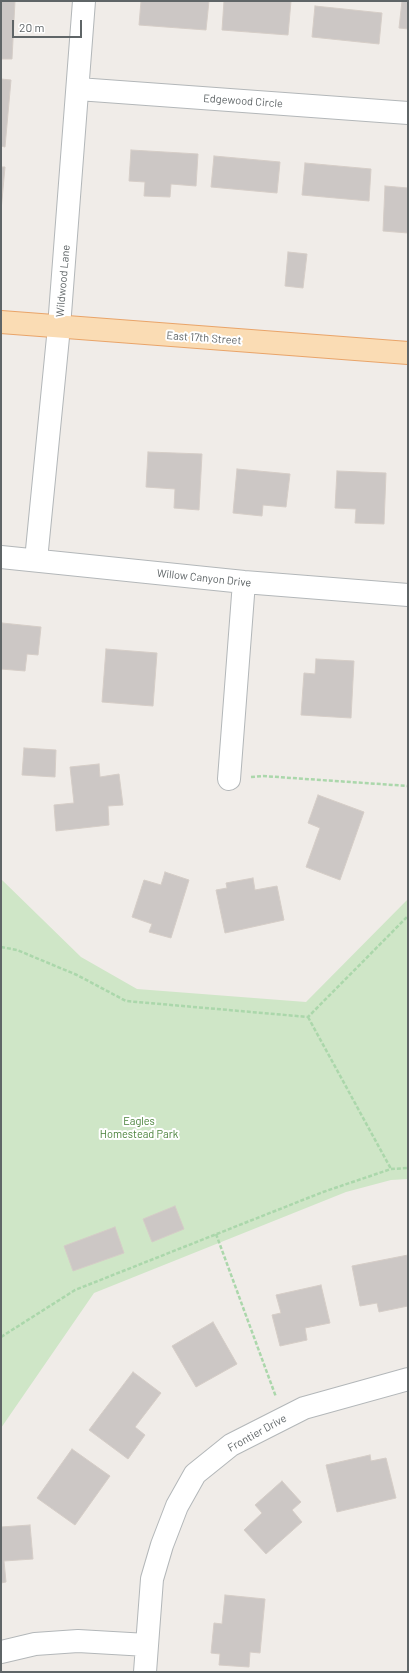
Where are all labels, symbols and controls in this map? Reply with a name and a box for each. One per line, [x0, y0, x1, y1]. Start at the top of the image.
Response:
scale bar [14, 12, 84, 38]
text: 20 m [19, 20, 45, 34]
street label: Edgewood Circle [203, 92, 283, 110]
street label: Wildwood Lane [53, 244, 73, 318]
street label: East 17th Street [166, 329, 242, 347]
street label: Willow Canyon Drive [156, 566, 252, 590]
park label: Eagles Homestead Park [100, 1114, 178, 1140]
street label: Frontier Drive [225, 1411, 289, 1455]

